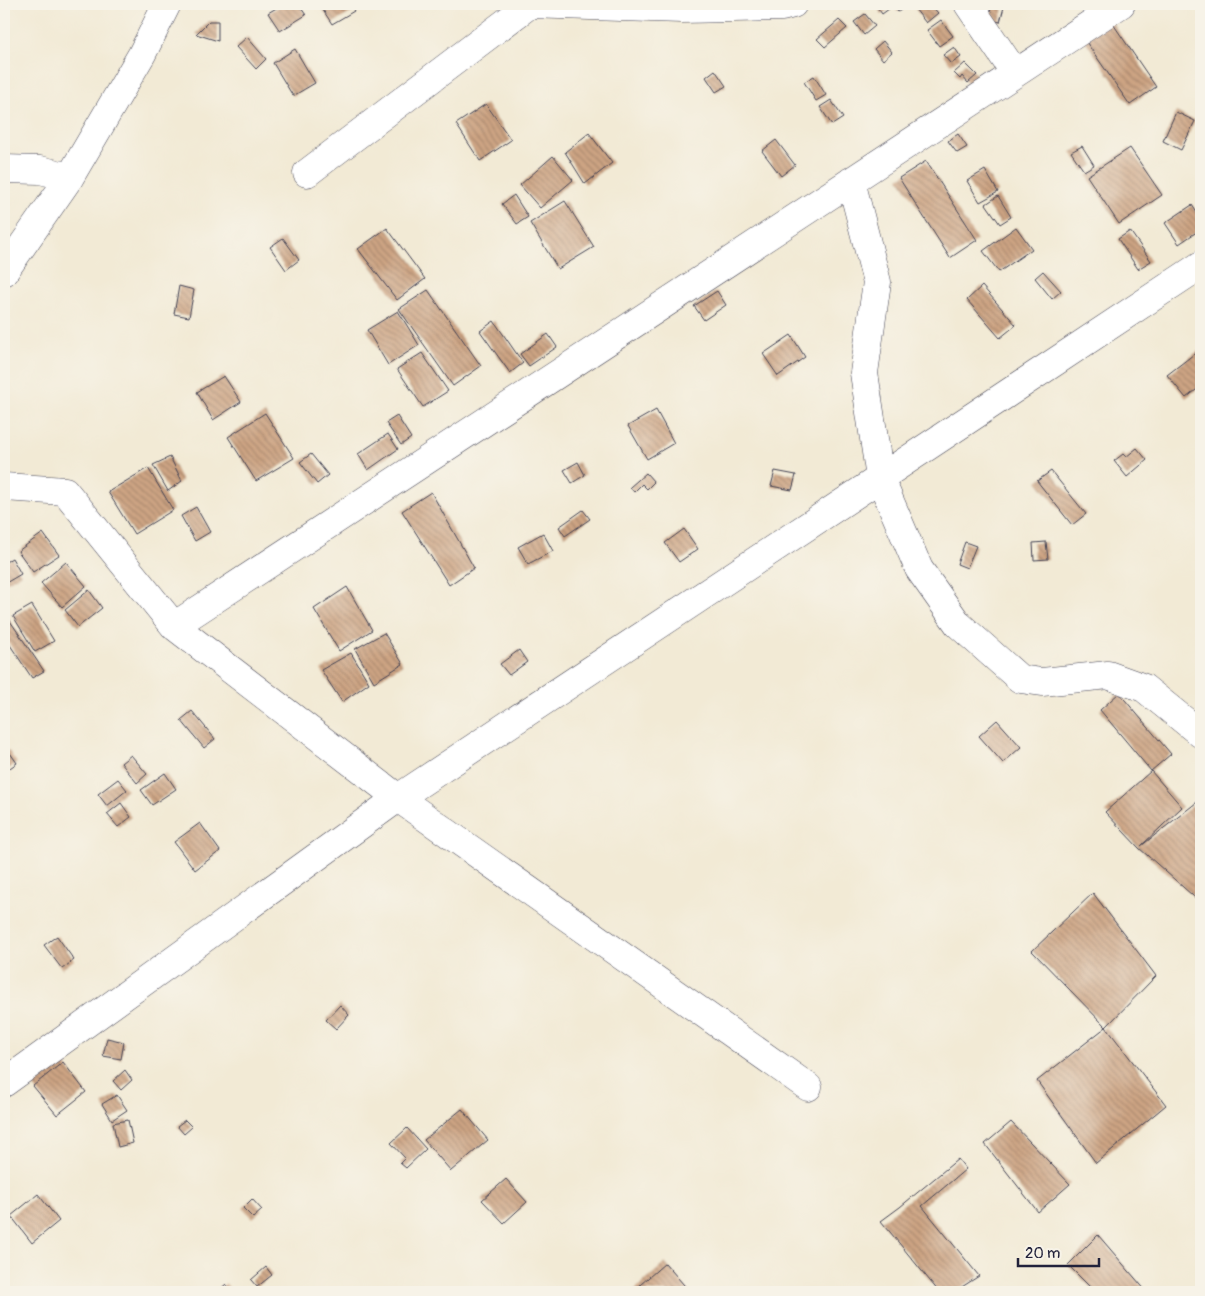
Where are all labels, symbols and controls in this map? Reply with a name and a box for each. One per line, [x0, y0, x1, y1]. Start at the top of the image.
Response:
scale bar [1018, 1236, 1099, 1268]
text: 20 m [1025, 1244, 1060, 1263]

